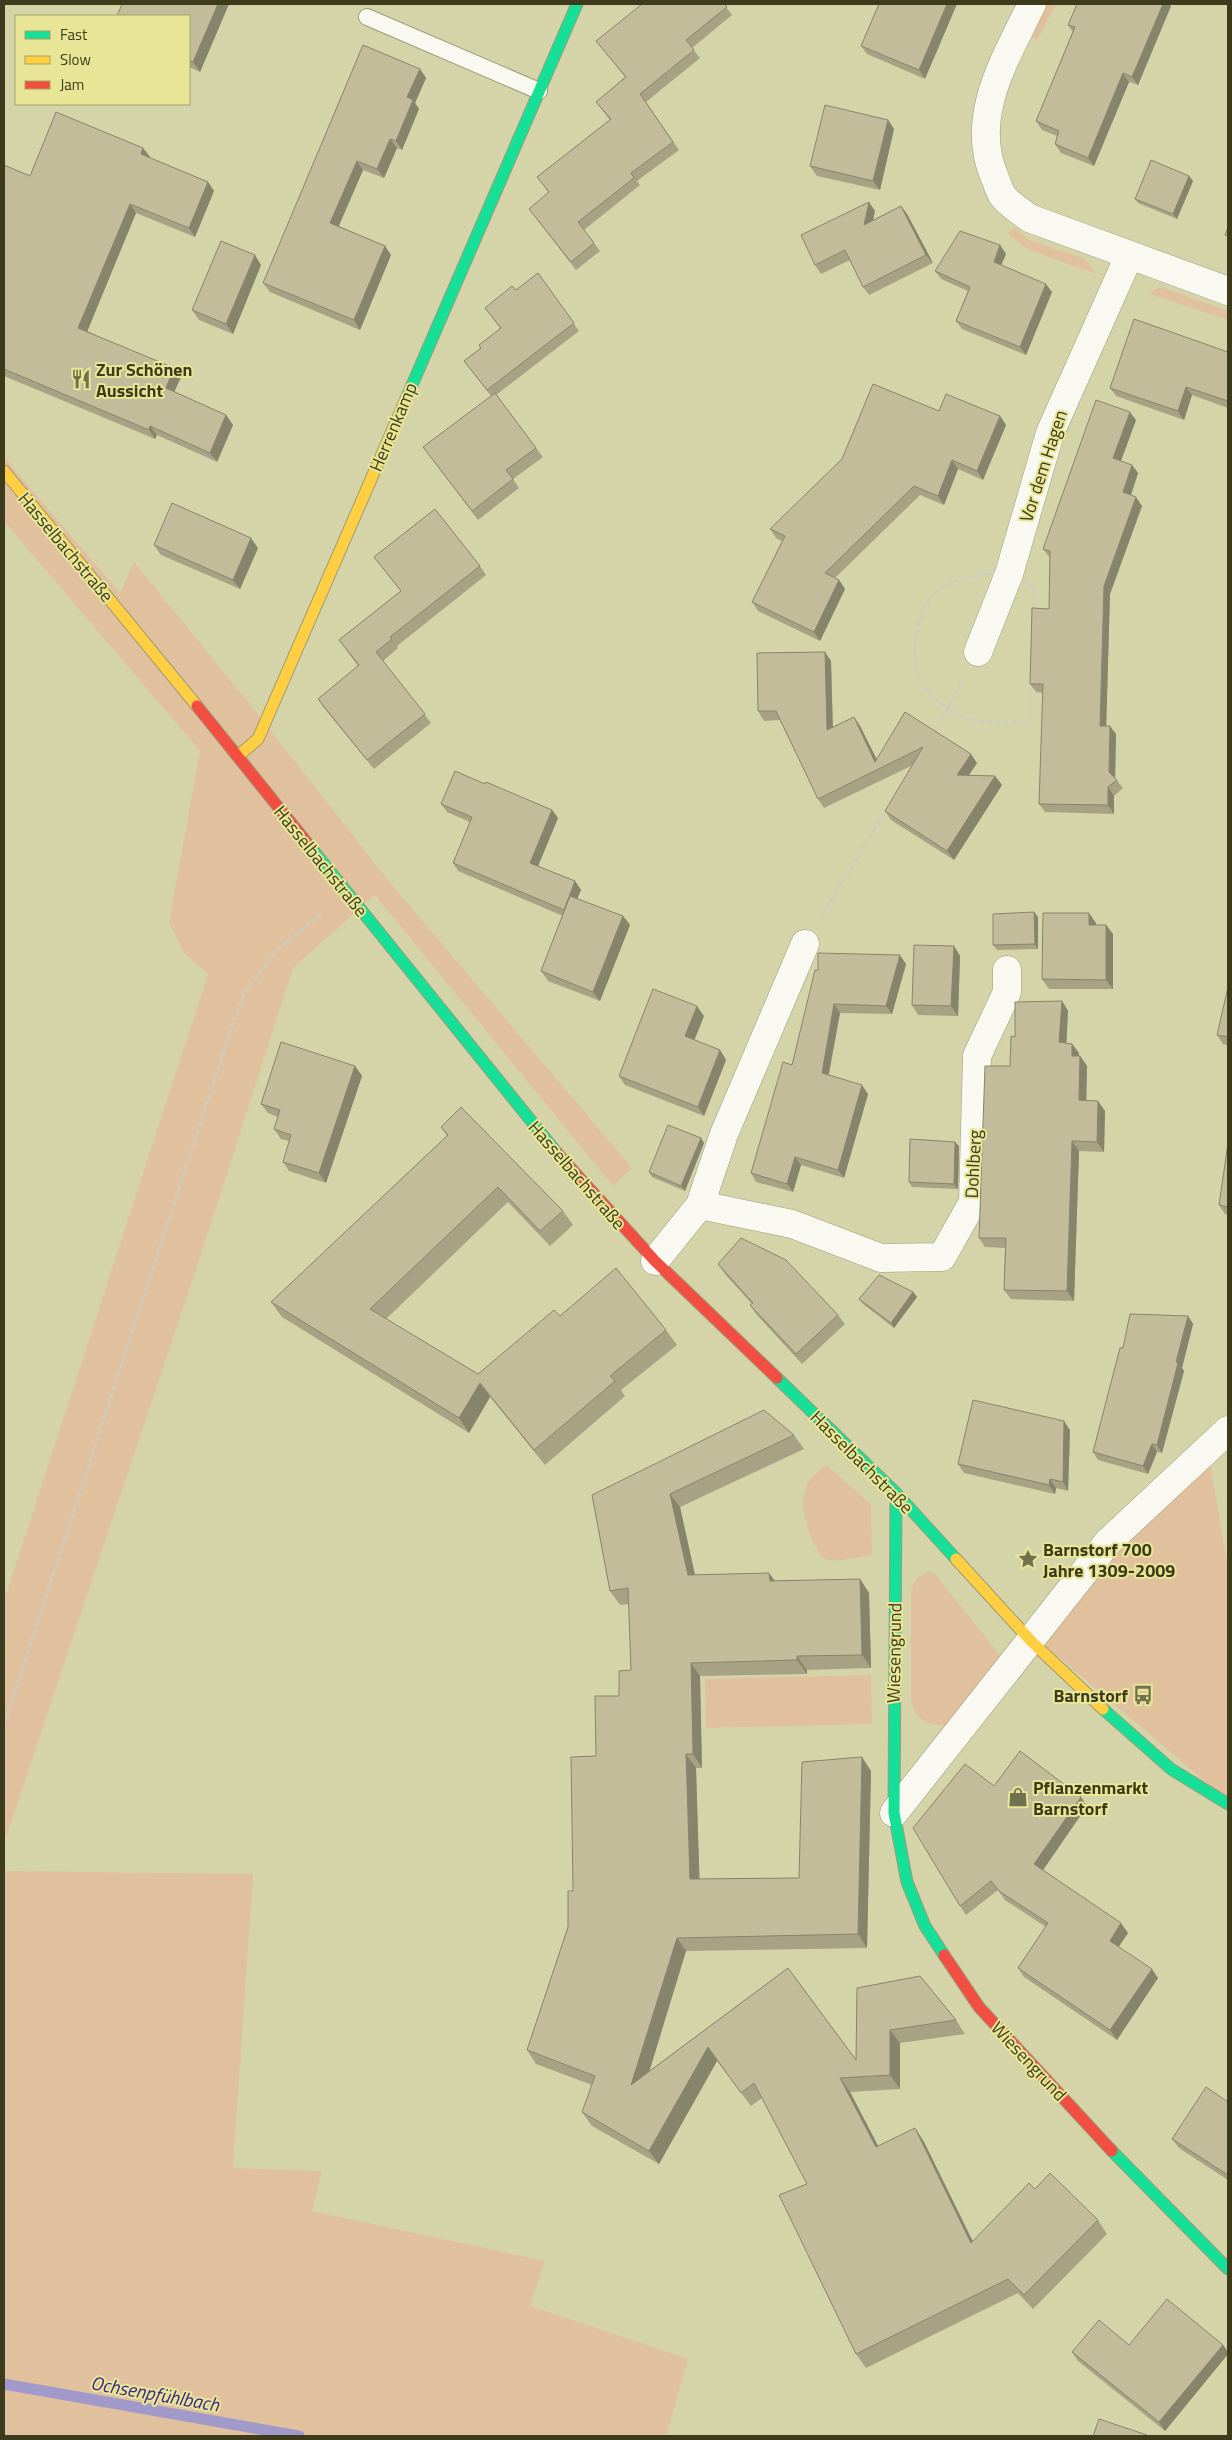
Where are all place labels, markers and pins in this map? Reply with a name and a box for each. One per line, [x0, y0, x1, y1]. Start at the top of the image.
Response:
place label: Zur Schönen Aussicht [96, 356, 192, 404]
restaurant icon: Zur Schönen Aussicht [70, 368, 92, 390]
place label: Barnstorf 700 Jahre 1309-2009 [1043, 1536, 1175, 1584]
place icon: Barnstorf 700 Jahre 1309-2009 [1017, 1548, 1039, 1570]
place label: Barnstorf [1053, 1682, 1129, 1709]
bus stop icon: Barnstorf [1132, 1684, 1154, 1706]
place label: Pflanzenmarkt Barnstorf [1033, 1774, 1149, 1822]
shop icon: Pflanzenmarkt Barnstorf [1007, 1786, 1029, 1808]

